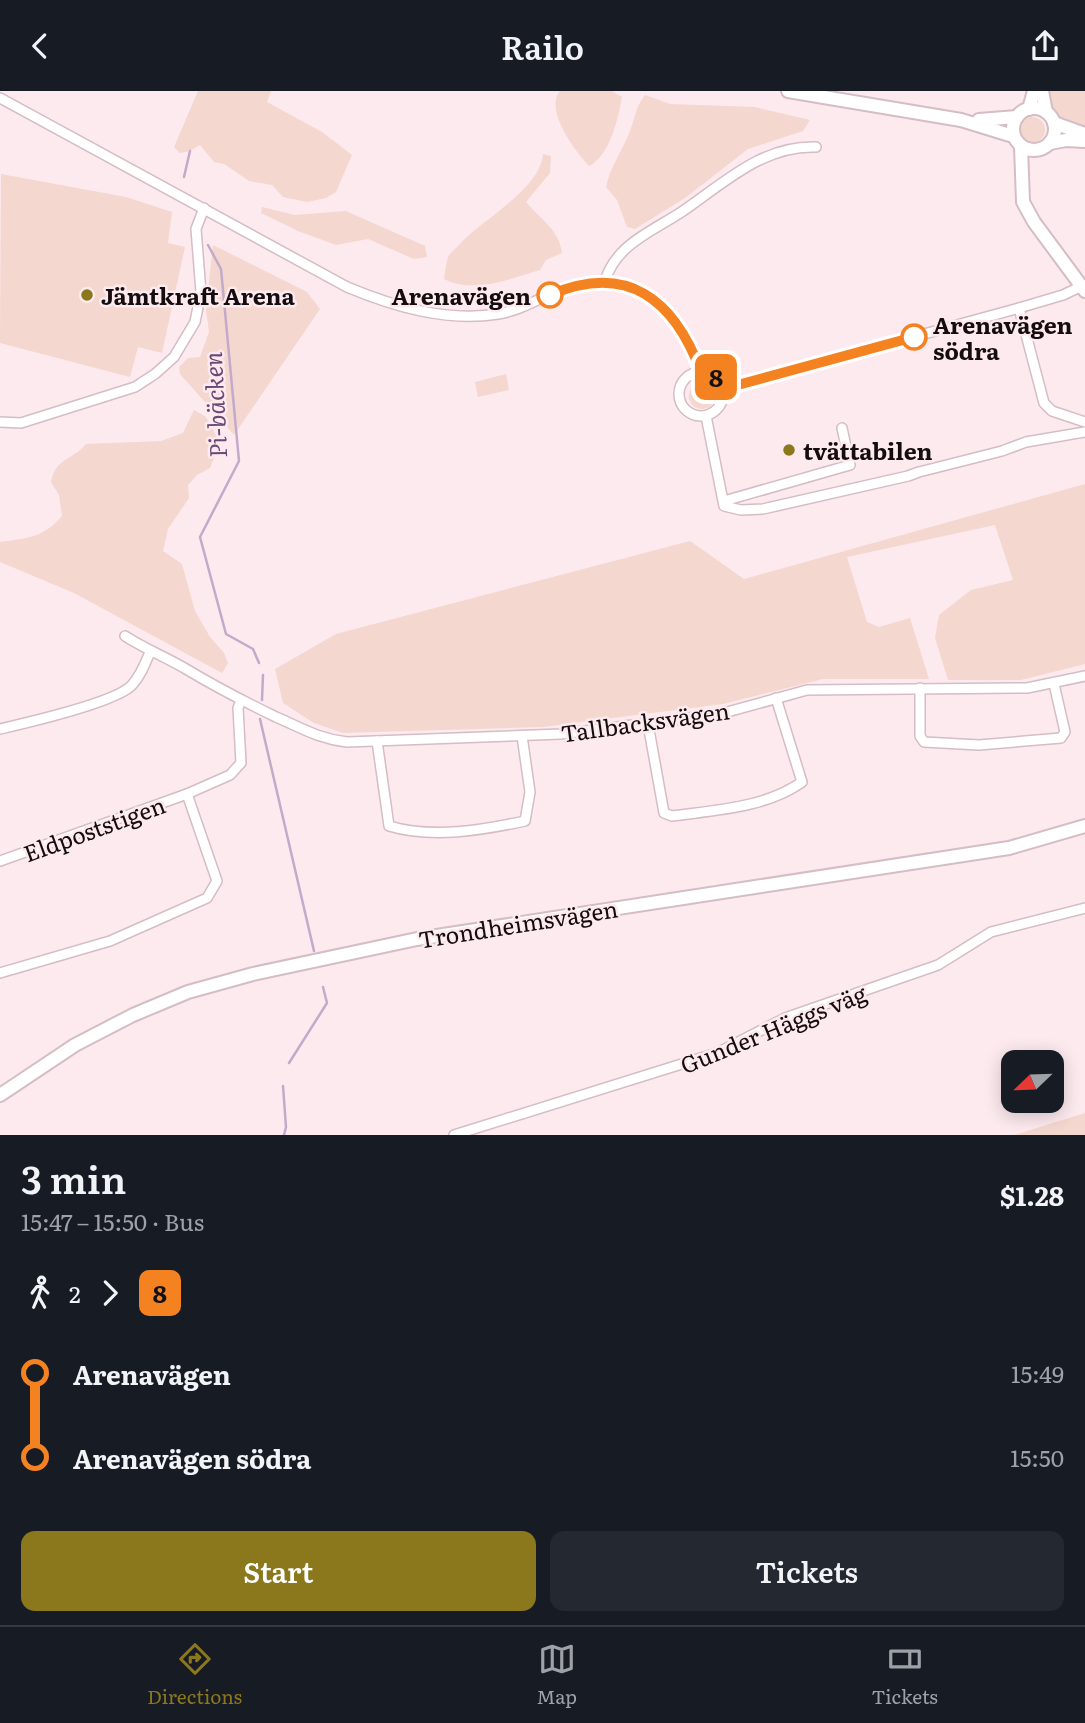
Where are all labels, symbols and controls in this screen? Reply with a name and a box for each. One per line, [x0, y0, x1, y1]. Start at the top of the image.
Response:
text: Railo [501, 22, 584, 70]
icon: back [21, 27, 59, 65]
icon: share [1026, 27, 1064, 65]
place label: Jämtkraft Arena [101, 278, 296, 312]
place label: Arenavägen [391, 278, 531, 312]
marker: Arenavägen [537, 282, 563, 308]
marker: Jämtkraft Arena [79, 287, 95, 303]
place label: Arenavägen södra [933, 307, 1073, 367]
marker: Arenavägen södra [901, 324, 927, 350]
water label: Pi-bäcken [194, 351, 234, 459]
line badge: 8 [693, 354, 739, 400]
text: 8 [709, 359, 723, 394]
place label: tvättabilen [803, 433, 932, 467]
marker: tvättabilen [781, 442, 797, 458]
street label: Tallbacksvägen [559, 692, 731, 750]
street label: Eldpoststigen [18, 787, 170, 869]
street label: Trondheimsvägen [416, 890, 620, 956]
street label: Gunder Häggs väg [675, 975, 871, 1081]
north arrow [1001, 1050, 1064, 1113]
map controls [1001, 1050, 1064, 1113]
text: 3 min [21, 1149, 126, 1206]
text: $1.28 [1000, 1175, 1064, 1214]
text: 15:47 – 15:50 · Bus [21, 1204, 204, 1238]
icon: walk [21, 1274, 59, 1312]
icon: forward [91, 1274, 129, 1312]
text: 8 [153, 1275, 167, 1310]
text: 2 [69, 1276, 81, 1310]
text: Arenavägen [73, 1354, 231, 1393]
text: 15:49 [1011, 1356, 1064, 1390]
text: Arenavägen södra [73, 1438, 311, 1477]
text: 15:50 [1010, 1440, 1064, 1474]
button: Start [21, 1531, 536, 1611]
button: Tickets [550, 1531, 1064, 1611]
tab: Directions [147, 1640, 242, 1710]
tab: Map [537, 1640, 577, 1710]
tab: Tickets [871, 1640, 938, 1710]

